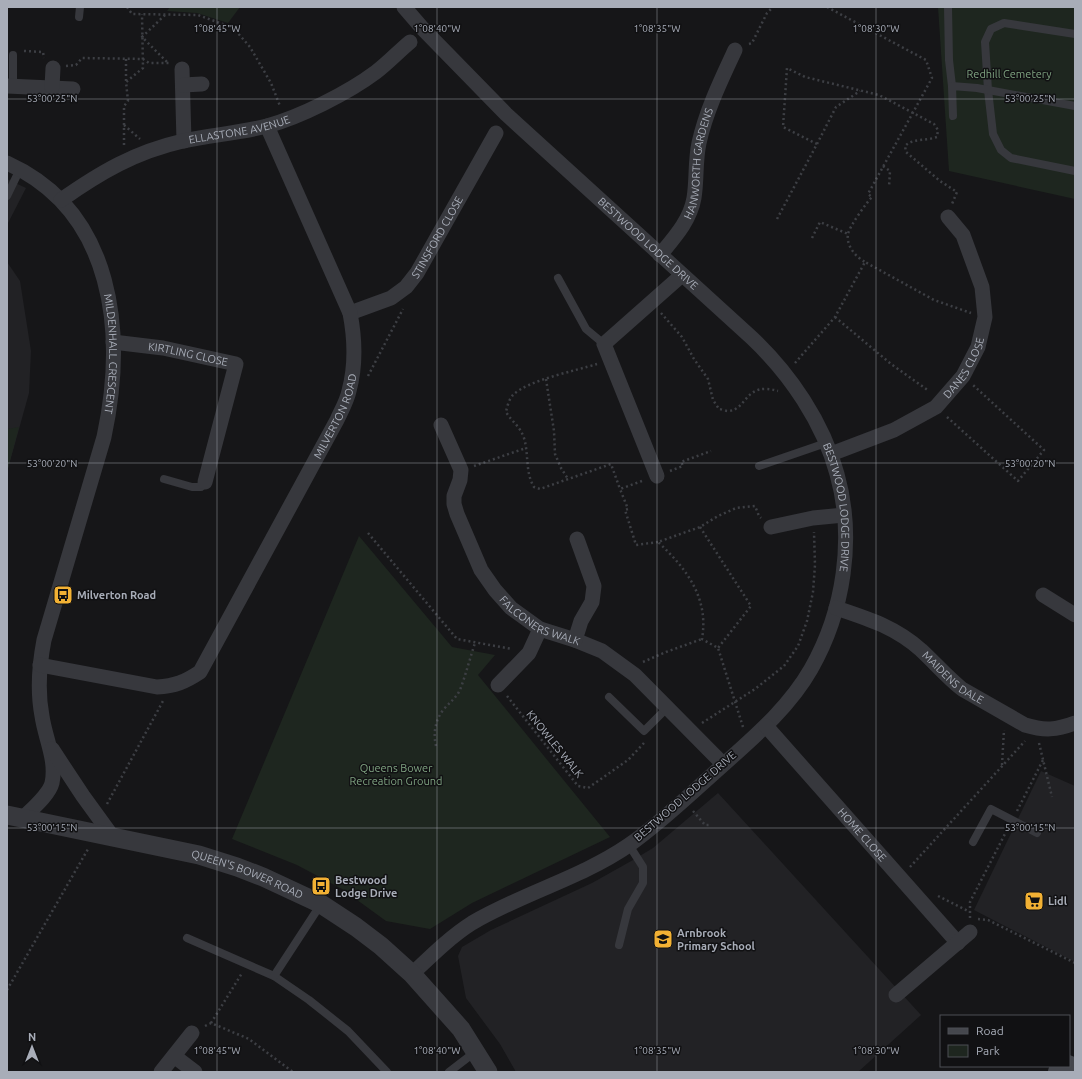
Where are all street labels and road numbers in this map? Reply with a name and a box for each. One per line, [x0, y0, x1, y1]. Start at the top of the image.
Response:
street label: HANWORTH GARDENS [681, 106, 715, 221]
street label: ELLASTONE AVENUE [188, 113, 291, 146]
street label: STINSFORD CLOSE [409, 194, 465, 281]
street label: BESTWOOD LODGE DRIVE [596, 195, 701, 292]
street label: MILDENHALL CRESCENT [102, 293, 119, 415]
street label: DANES CLOSE [941, 336, 986, 400]
street label: KIRTLING CLOSE [147, 340, 229, 368]
street label: MILVERTON ROAD [311, 373, 359, 461]
street label: BESTWOOD LODGE DRIVE [821, 441, 852, 573]
street label: FALCONERS WALK [497, 593, 582, 648]
street label: MAIDENS DALE [920, 649, 986, 706]
street label: KNOWLES WALK [524, 708, 586, 780]
street label: BESTWOOD LODGE DRIVE [632, 749, 738, 843]
street label: HOME CLOSE [835, 806, 889, 864]
street label: QUEEN'S BOWER ROAD [190, 848, 305, 901]

